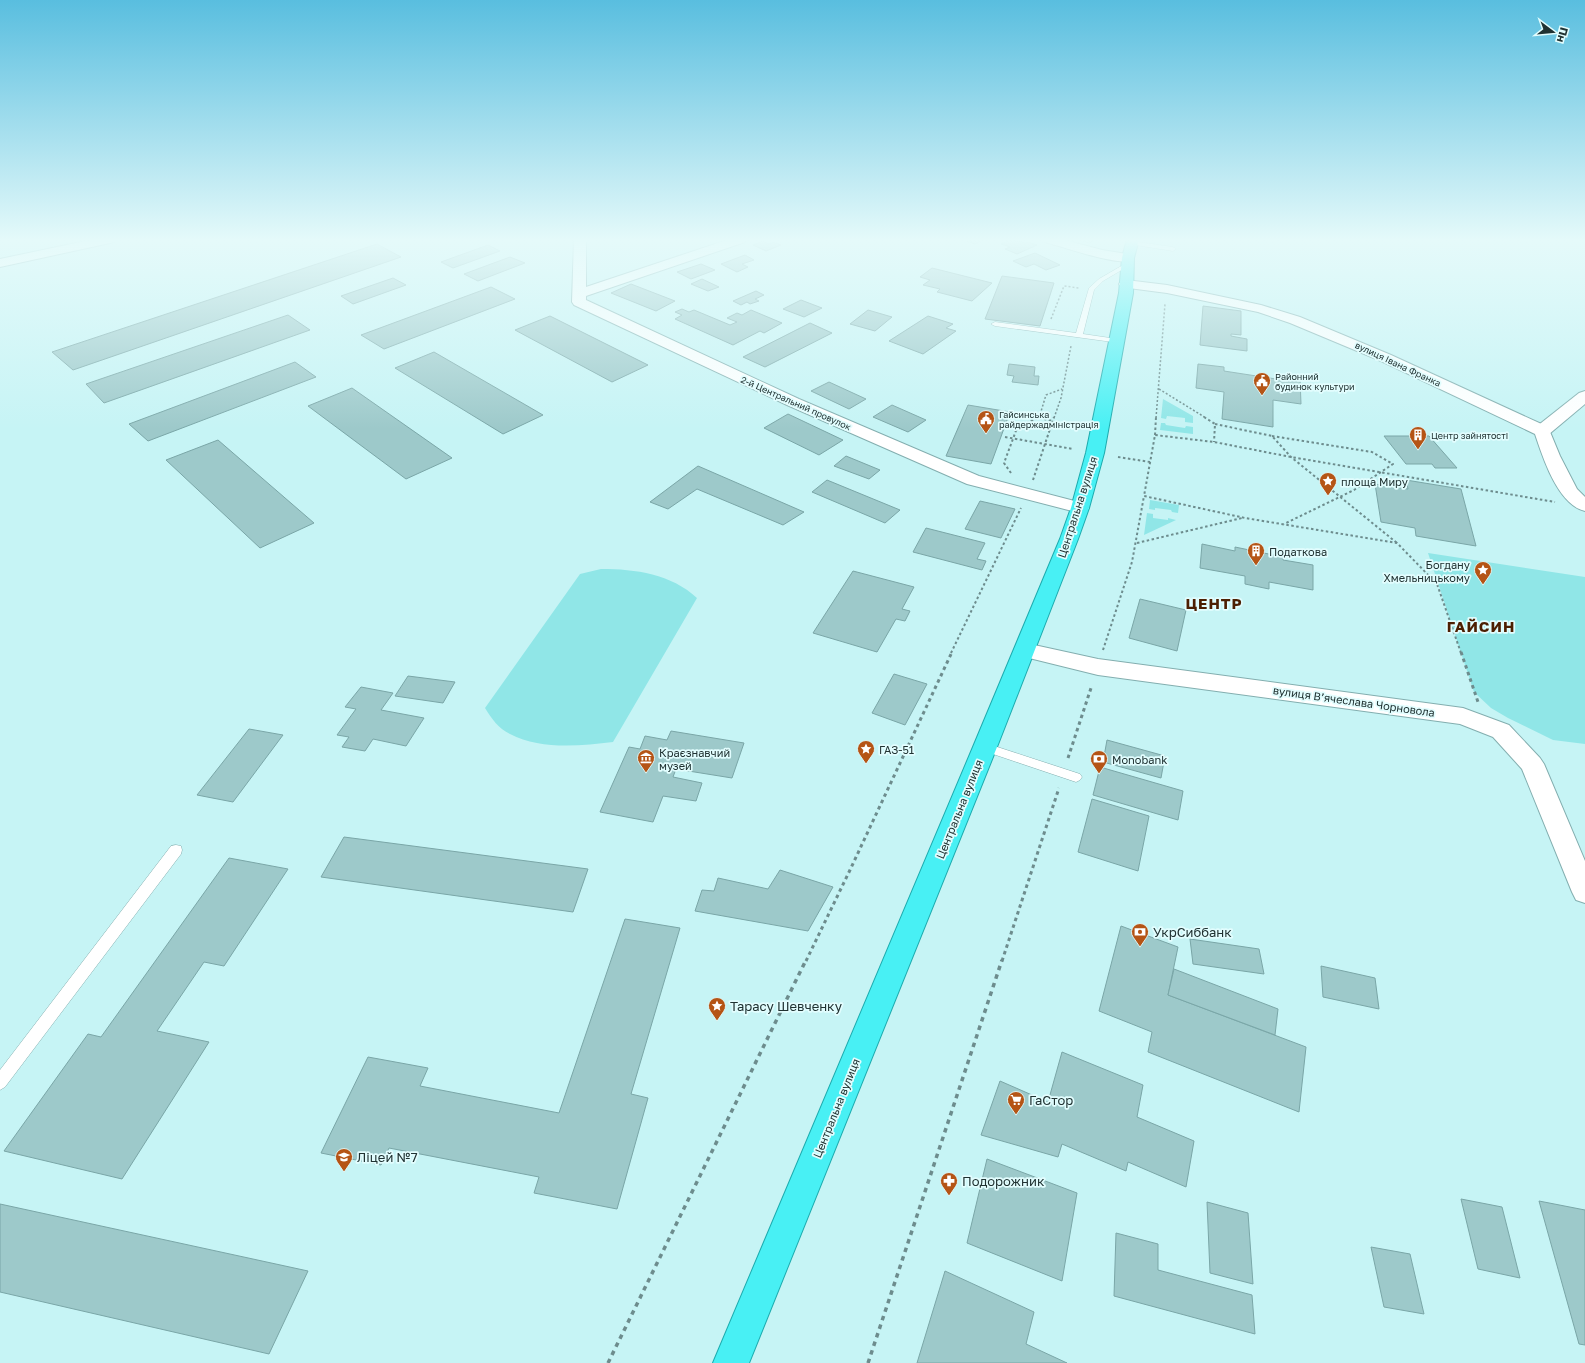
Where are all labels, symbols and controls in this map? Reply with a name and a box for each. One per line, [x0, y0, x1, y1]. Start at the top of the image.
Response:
north arrow [1533, 12, 1573, 52]
text: Пн [1555, 26, 1571, 44]
street label: вулиця Івана Франка [1353, 339, 1443, 389]
public building icon: Районний будинок культури [1252, 371, 1272, 396]
place label: Районний будинок культури [1275, 371, 1355, 392]
street label: 2-й Центральний провулок [739, 374, 853, 432]
public building icon: Гайсинська райдержадміністрація [976, 409, 996, 434]
place label: Гайсинська райдержадміністрація [999, 409, 1099, 430]
building icon: Центр зайнятості [1408, 425, 1428, 450]
place label: Центр зайнятості [1431, 430, 1508, 441]
street label: Центральна вулиця [1054, 455, 1100, 559]
place icon: площа Миру [1318, 471, 1338, 496]
place label: площа Миру [1341, 475, 1408, 488]
building icon: Податкова [1246, 541, 1266, 566]
place label: Податкова [1269, 545, 1327, 558]
place label: Богдану Хмельницькому [1384, 558, 1470, 584]
place icon: Богдану Хмельницькому [1473, 560, 1493, 585]
district label: ЦЕНТР [1185, 594, 1243, 612]
district label: ГАЙСИН [1447, 617, 1515, 635]
street label: вулиця Вʼячеслава Чорновола [1272, 683, 1436, 719]
place icon: ГАЗ-51 [856, 739, 876, 764]
place label: ГАЗ-51 [879, 743, 914, 756]
place label: Краєзнавчий музей [659, 746, 730, 772]
museum icon: Краєзнавчий музей [636, 748, 656, 773]
bank icon: Monobank [1089, 749, 1109, 774]
place label: Monobank [1112, 753, 1167, 766]
street label: Центральна вулиця [933, 757, 985, 861]
bank icon: УкрСиббанк [1130, 922, 1150, 947]
place label: УкрСиббанк [1153, 924, 1232, 940]
place icon: Тарасу Шевченку [707, 996, 727, 1021]
place label: Тарасу Шевченку [730, 998, 843, 1014]
street label: Центральна вулиця [810, 1056, 862, 1160]
supermarket icon: ГаСтор [1006, 1090, 1026, 1115]
place label: ГаСтор [1029, 1092, 1073, 1108]
school or university icon: Ліцей №7 [334, 1147, 354, 1172]
place label: Ліцей №7 [357, 1149, 418, 1165]
pharmacy icon: Подорожник [939, 1171, 959, 1196]
place label: Подорожник [962, 1173, 1045, 1189]

